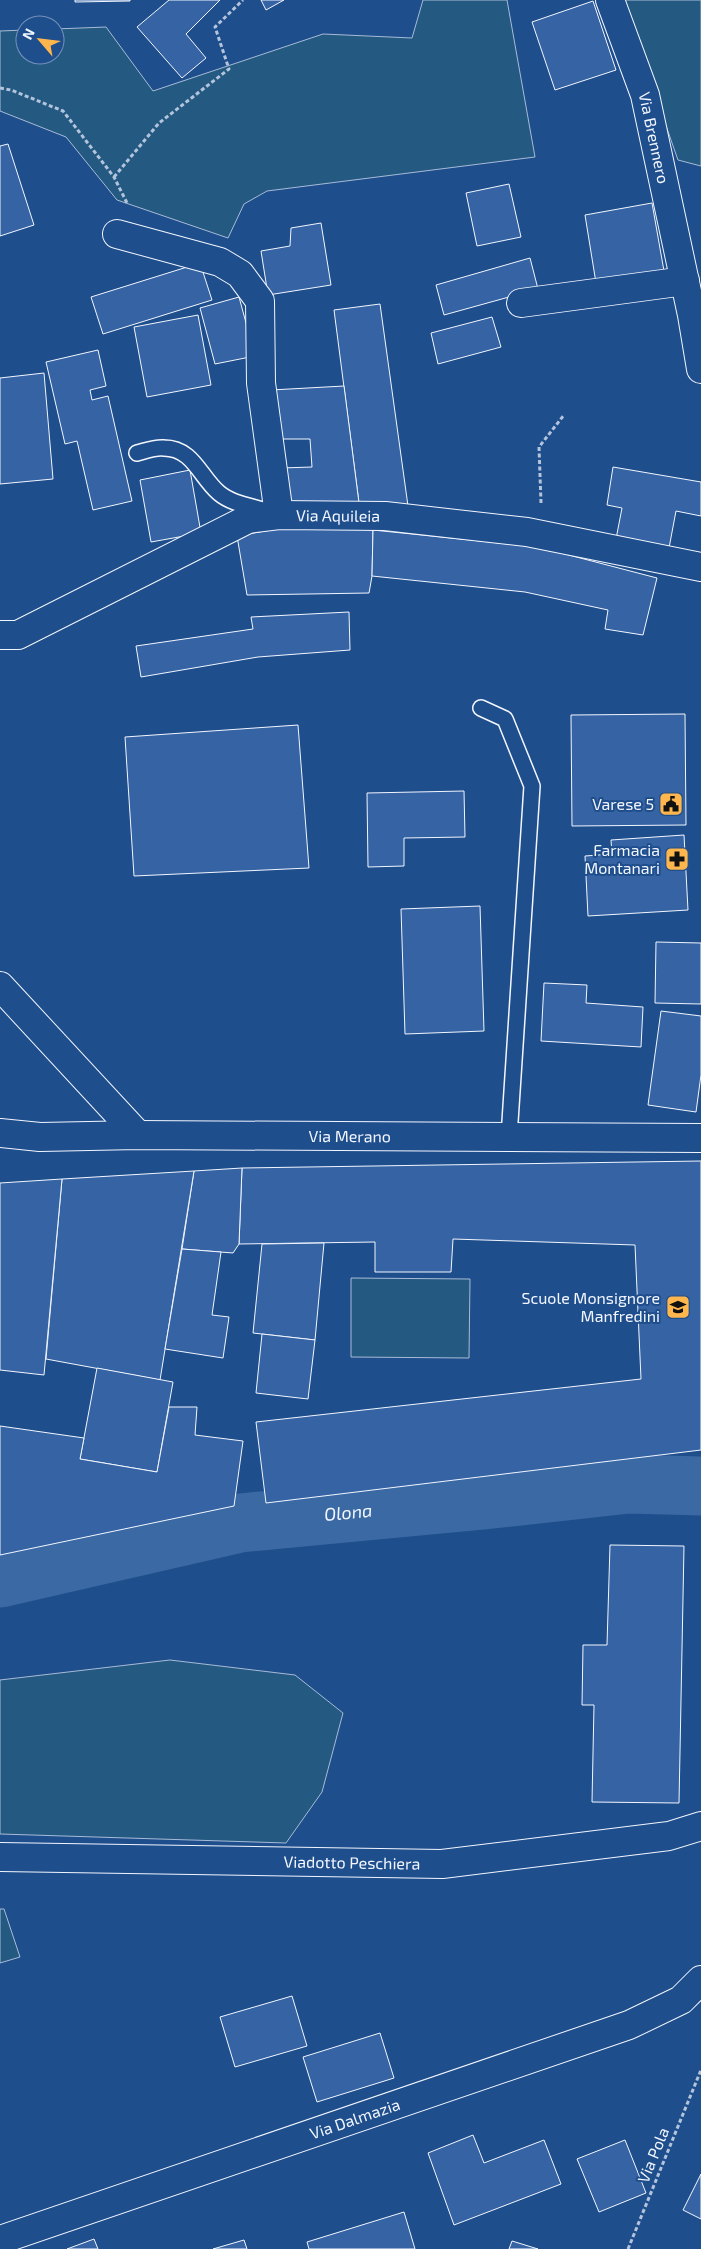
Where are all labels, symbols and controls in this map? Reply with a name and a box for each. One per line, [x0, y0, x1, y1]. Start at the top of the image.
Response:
north arrow [15, 15, 65, 65]
text: N [18, 25, 38, 42]
street label: Via Brennero [636, 90, 674, 185]
street label: Via Aquileia [296, 505, 380, 525]
public building icon: Varese 5 [658, 791, 684, 817]
place label: Varese 5 [592, 794, 654, 813]
place label: Farmacia Montanari [584, 840, 660, 877]
pharmacy icon: Farmacia Montanari [664, 846, 690, 872]
street label: Via Merano [309, 1126, 391, 1145]
place label: Scuole Monsignore Manfredini [521, 1288, 660, 1325]
school or university icon: Scuole Monsignore Manfredini [665, 1294, 691, 1320]
water label: Olona [323, 1499, 373, 1525]
street label: Viadotto Peschiera [283, 1851, 420, 1873]
street label: Via Dalmazia [307, 2094, 402, 2142]
street label: Via Pola [633, 2124, 672, 2185]

